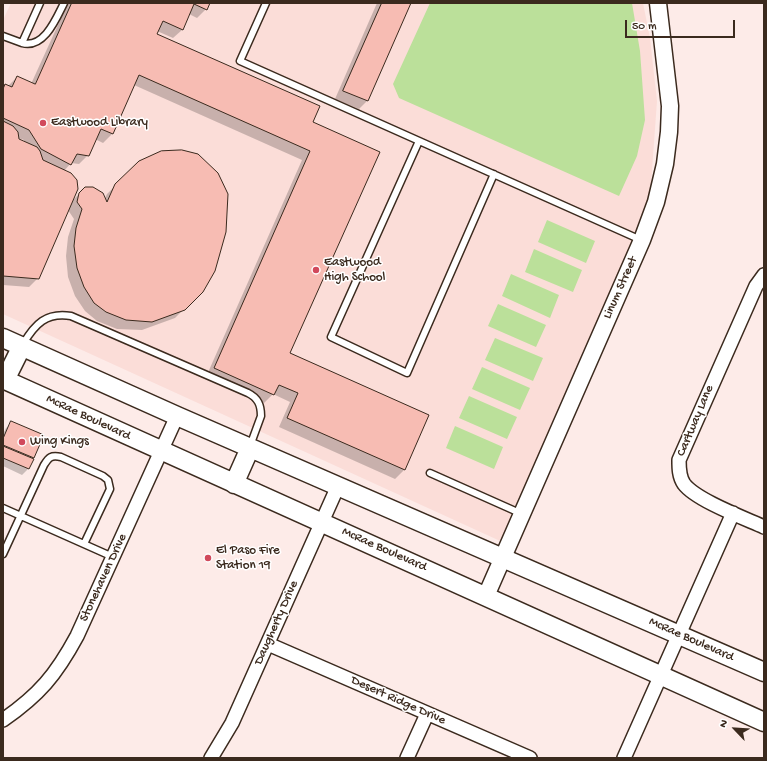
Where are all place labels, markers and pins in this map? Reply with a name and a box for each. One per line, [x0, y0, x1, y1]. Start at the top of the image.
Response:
place label: Eastwood Library [51, 115, 148, 131]
marker: Eastwood Library [38, 118, 48, 128]
place label: Eastwood High School [324, 255, 385, 286]
marker: Eastwood High School [311, 265, 321, 275]
place label: Wing Kings [30, 434, 89, 450]
marker: Wing Kings [17, 437, 27, 447]
place label: El Paso Fire Station 19 [216, 543, 280, 574]
marker: El Paso Fire Station 19 [203, 553, 213, 563]

